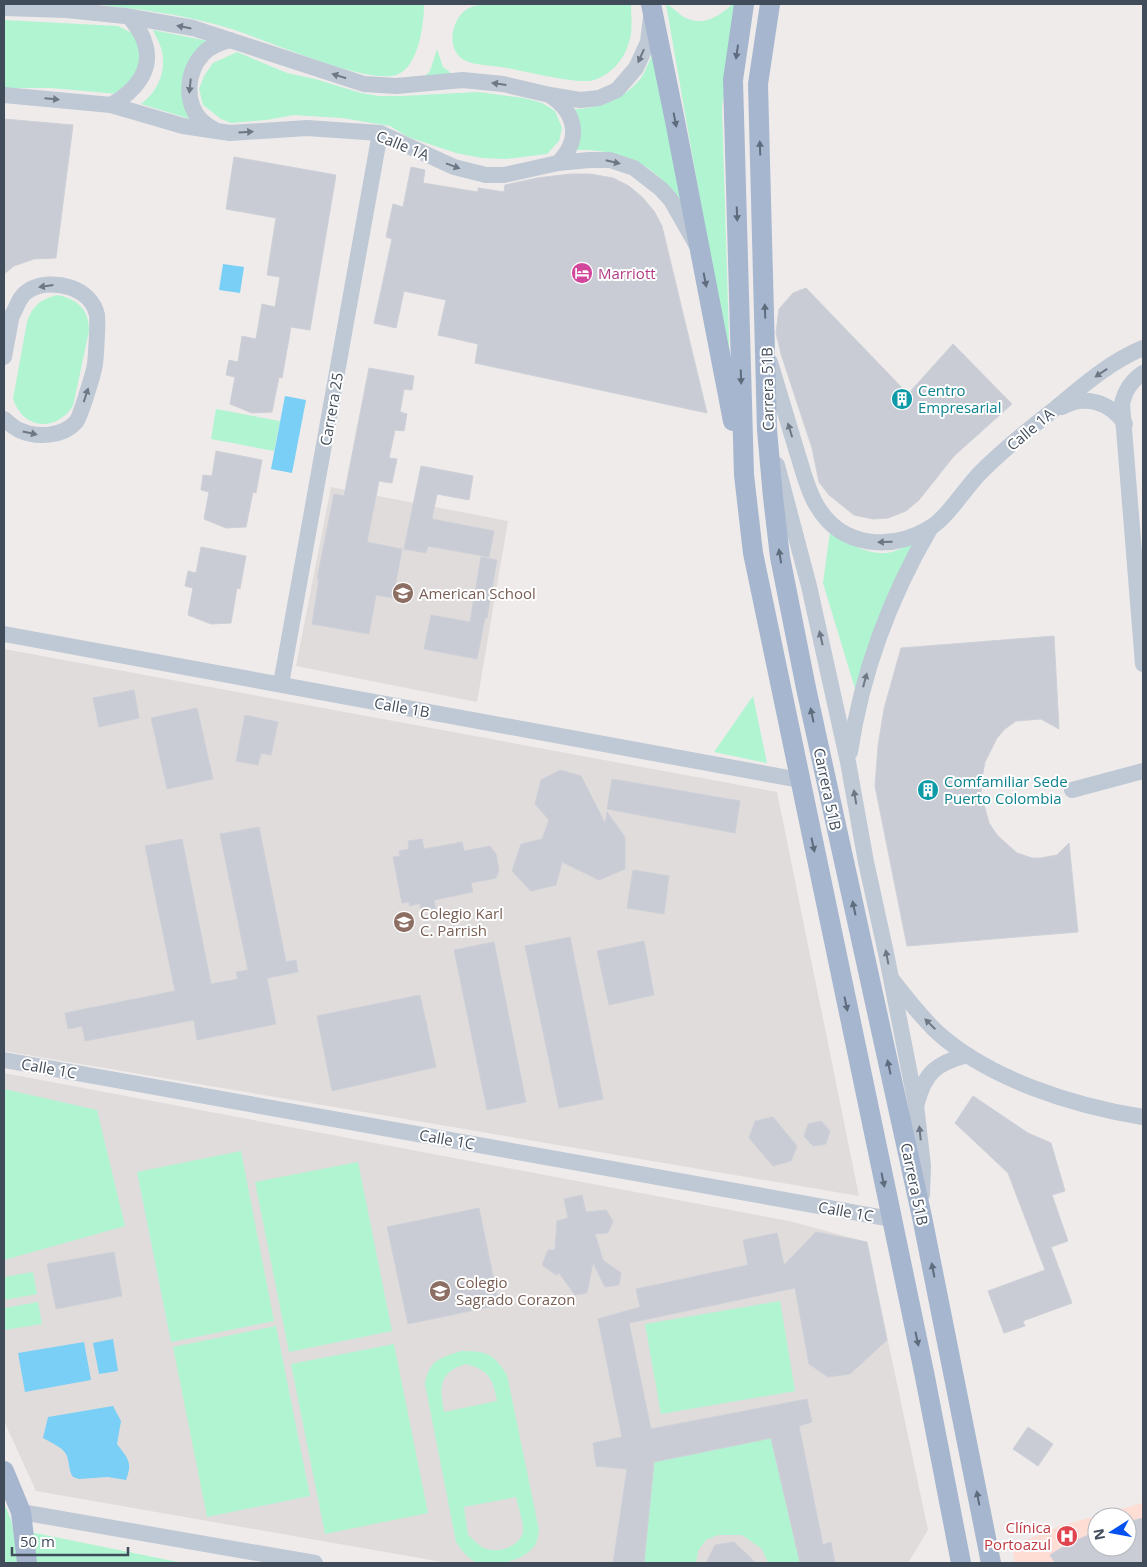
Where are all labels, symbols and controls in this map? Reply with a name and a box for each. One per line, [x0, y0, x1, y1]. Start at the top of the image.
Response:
one-way arrow [175, 22, 191, 30]
one-way arrow [733, 44, 741, 60]
one-way arrow [637, 49, 645, 64]
one-way arrow [331, 72, 346, 79]
one-way arrow [186, 79, 194, 95]
one-way arrow [491, 80, 507, 88]
one-way arrow [45, 95, 61, 103]
one-way arrow [671, 112, 679, 128]
street label: Calle 1A [373, 125, 433, 165]
one-way arrow [238, 128, 254, 136]
one-way arrow [756, 140, 764, 156]
one-way arrow [605, 158, 621, 166]
one-way arrow [446, 163, 461, 170]
one-way arrow [733, 206, 741, 222]
hotel icon: Marriott [570, 261, 594, 285]
place label: Marriott [598, 263, 656, 283]
one-way arrow [701, 272, 709, 287]
one-way arrow [37, 282, 53, 290]
one-way arrow [760, 303, 768, 319]
street label: Carrera 51B [756, 347, 778, 431]
one-way arrow [1094, 368, 1108, 377]
one-way arrow [738, 369, 746, 385]
street label: Carrera 25 [315, 371, 347, 447]
place label: Centro Empresarial [918, 380, 1001, 417]
one-way arrow [82, 387, 90, 402]
building icon: Centro Empresarial [890, 387, 914, 411]
street label: Calle 1A [1002, 403, 1058, 455]
one-way arrow [786, 422, 794, 437]
one-way arrow [23, 429, 39, 437]
one-way arrow [877, 539, 893, 547]
one-way arrow [776, 547, 784, 563]
school or university icon: American School [391, 581, 415, 605]
place label: American School [419, 583, 536, 603]
one-way arrow [817, 631, 825, 646]
one-way arrow [861, 672, 869, 687]
street label: Calle 1B [373, 692, 431, 722]
one-way arrow [808, 708, 816, 723]
street label: Carrera 51B [810, 746, 846, 832]
place label: Comfamiliar Sede Puerto Colombia [944, 771, 1068, 808]
building icon: Comfamiliar Sede Puerto Colombia [916, 778, 940, 802]
one-way arrow [850, 789, 858, 805]
one-way arrow [810, 837, 818, 853]
one-way arrow [850, 901, 858, 916]
place label: Colegio Karl C. Parrish [420, 903, 503, 940]
school or university icon: Colegio Karl C. Parrish [392, 910, 416, 934]
one-way arrow [883, 949, 891, 964]
one-way arrow [843, 996, 851, 1012]
one-way arrow [924, 1018, 936, 1030]
street label: Calle 1C [20, 1053, 78, 1083]
one-way arrow [885, 1059, 893, 1074]
street label: Calle 1C [418, 1124, 476, 1154]
one-way arrow [916, 1125, 924, 1141]
street label: Carrera 51B [897, 1141, 933, 1227]
one-way arrow [879, 1173, 887, 1188]
street label: Calle 1C [817, 1196, 875, 1226]
one-way arrow [928, 1262, 936, 1278]
place label: Colegio Sagrado Corazon [456, 1272, 575, 1309]
school or university icon: Colegio Sagrado Corazon [428, 1279, 452, 1303]
one-way arrow [913, 1332, 921, 1348]
one-way arrow [974, 1490, 982, 1506]
north arrow [1087, 1507, 1137, 1557]
place label: Clínica Portoazul [984, 1517, 1051, 1554]
scale bar [12, 1524, 129, 1556]
hospital icon: Clínica Portoazul [1055, 1524, 1079, 1548]
text: N [1088, 1527, 1109, 1542]
text: 50 m [20, 1531, 55, 1551]

